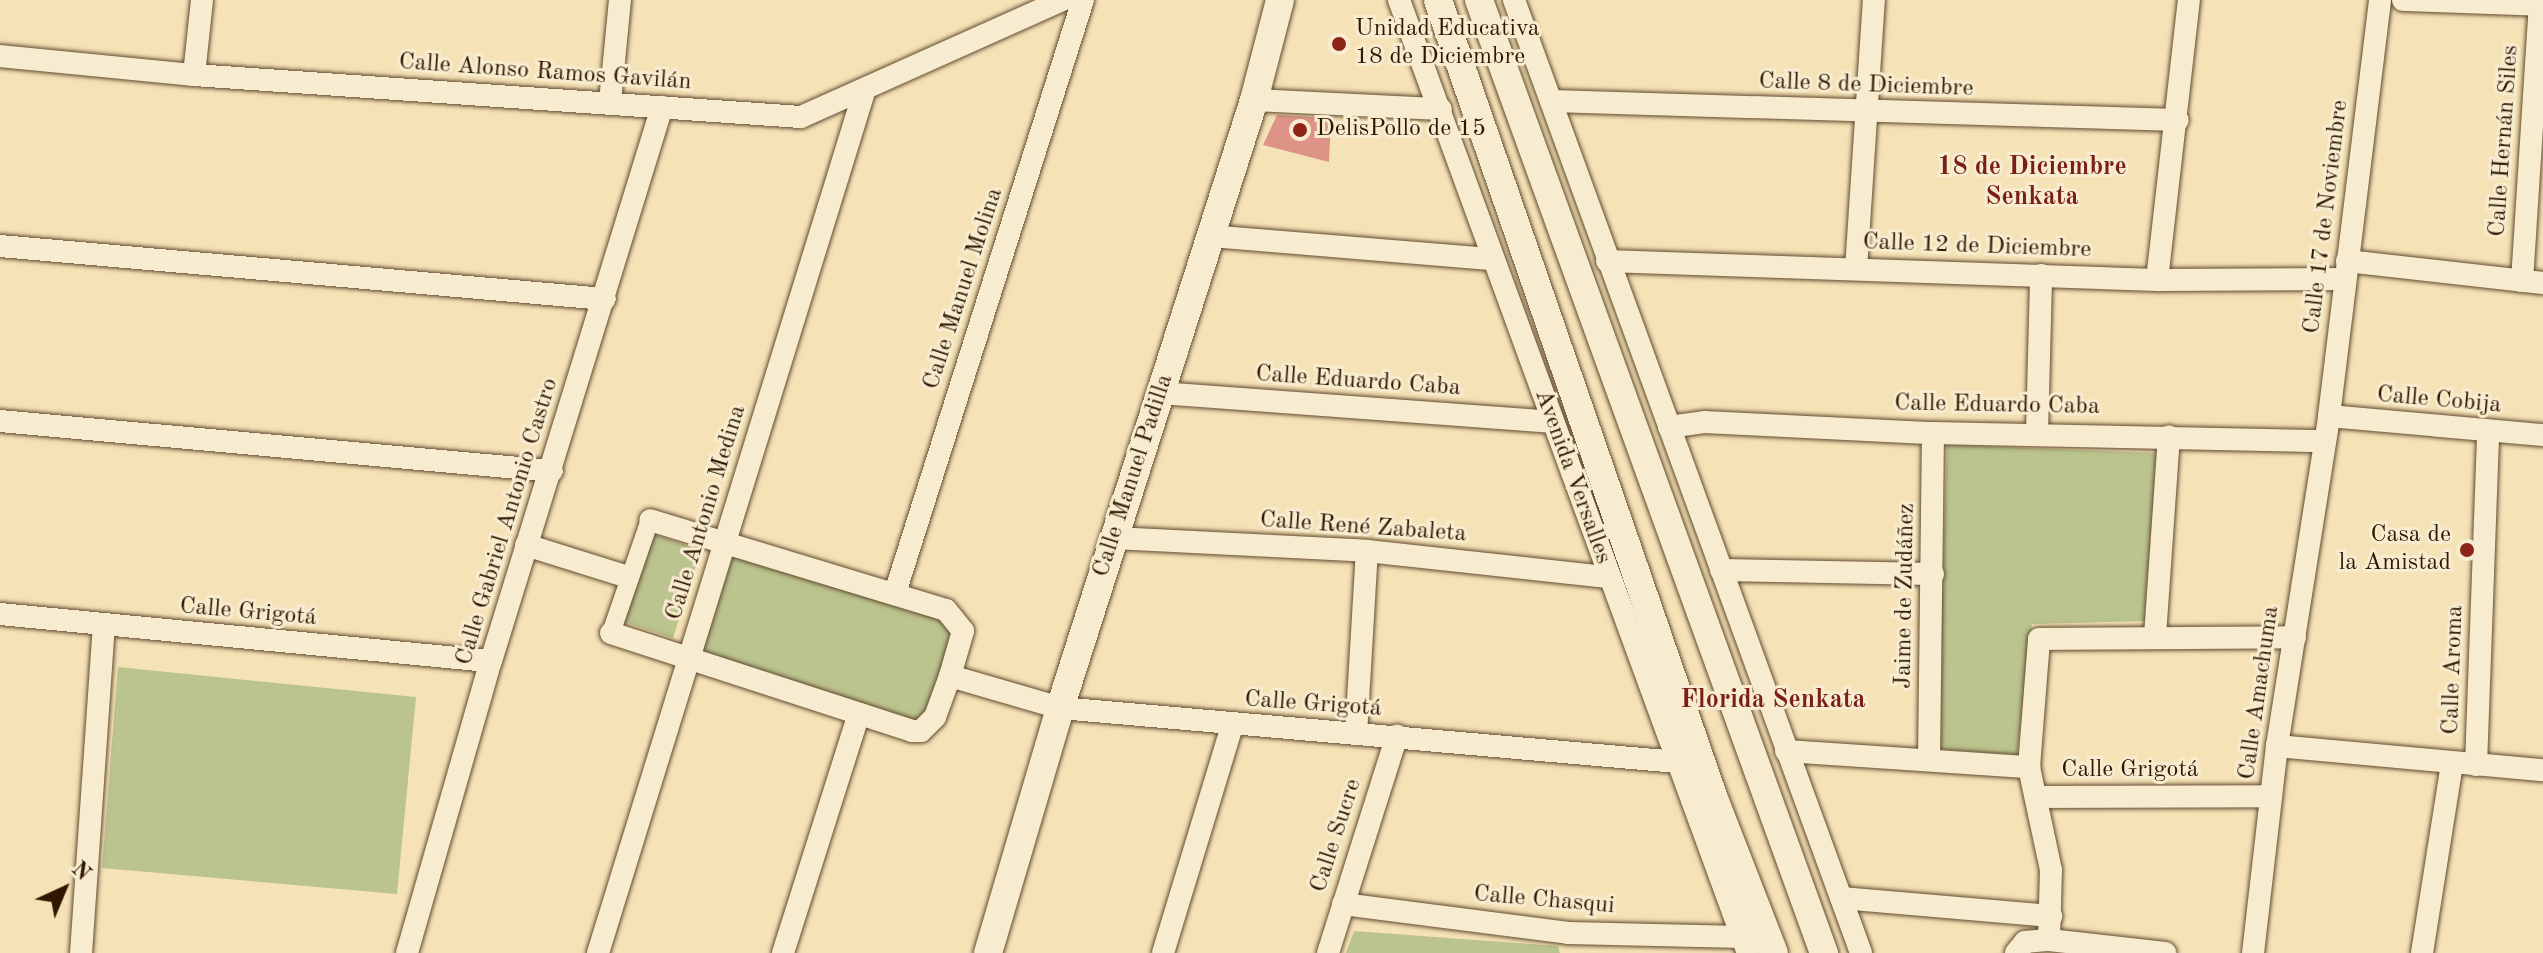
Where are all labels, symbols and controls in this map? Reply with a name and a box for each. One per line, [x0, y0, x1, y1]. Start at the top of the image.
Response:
place label: Unidad Educativa 18 de Diciembre [1355, 16, 1540, 72]
marker: Unidad Educativa 18 de Diciembre [1330, 35, 1348, 53]
street label: Calle Hernán Siles [2484, 44, 2526, 238]
street label: Calle Alonso Ramos Gavilán [398, 48, 692, 98]
street label: Calle 8 de Diciembre [1758, 68, 1974, 104]
street label: Calle 17 de Noviembre [2298, 98, 2356, 336]
place label: DelisPollo de 15 [1316, 116, 1486, 144]
marker: DelisPollo de 15 [1291, 121, 1309, 139]
district label: 18 de Diciembre Senkata [1937, 152, 2127, 214]
street label: Calle Manuel Molina [918, 184, 1010, 394]
street label: Calle 12 de Diciembre [1862, 229, 2092, 265]
street label: Calle Eduardo Caba [1255, 360, 1461, 404]
street label: Calle Manuel Padilla [1088, 371, 1180, 581]
street label: Calle Gabriel Antonio Castro [451, 375, 565, 669]
street label: Calle Cobija [2376, 381, 2502, 421]
street label: Avenida Versalles [1527, 386, 1617, 568]
street label: Calle Eduardo Caba [1894, 390, 2100, 422]
street label: Calle Antonio Medina [661, 402, 753, 624]
street label: Jaime de Zudáñez [1890, 503, 1922, 689]
street label: Calle René Zabaleta [1259, 506, 1467, 550]
place label: Casa de la Amistad [2339, 522, 2451, 578]
marker: Casa de la Amistad [2458, 541, 2476, 559]
street label: Calle Grigotá [178, 593, 318, 633]
street label: Calle Amachuma [2234, 604, 2286, 782]
street label: Calle Aroma [2437, 605, 2471, 735]
district label: Florida Senkata [1680, 685, 1866, 717]
street label: Calle Grigotá [1243, 686, 1383, 724]
street label: Calle Grigotá [2061, 757, 2199, 785]
street label: Calle Sucre [1305, 776, 1369, 896]
north arrow [24, 849, 104, 929]
text: N [67, 858, 94, 885]
street label: Calle Chasqui [1472, 880, 1616, 922]

